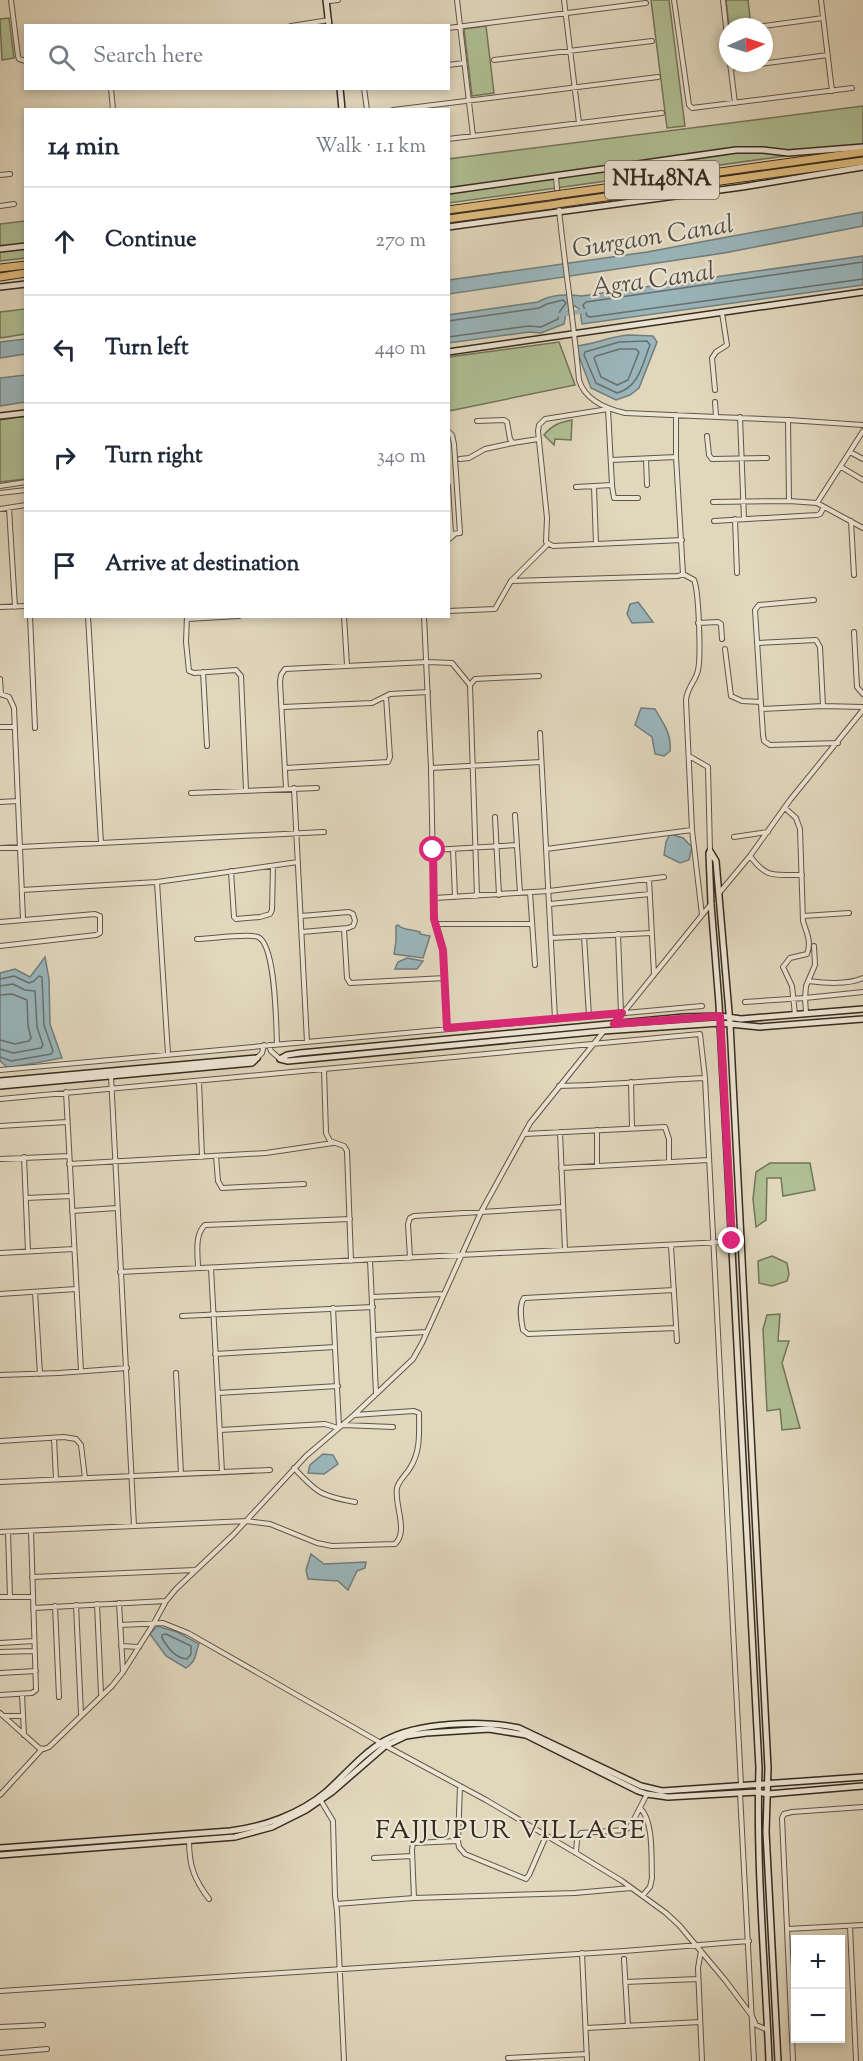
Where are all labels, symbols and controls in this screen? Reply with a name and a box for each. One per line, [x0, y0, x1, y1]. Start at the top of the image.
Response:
north arrow [719, 18, 773, 72]
search box [24, 24, 450, 90]
icon: search [45, 41, 78, 74]
text: Search here [93, 41, 203, 73]
text: 14 min [48, 129, 120, 166]
text: Walk · 1.1 km [315, 133, 426, 162]
road number: NH148NA [605, 161, 719, 199]
water label: Gurgaon Canal [570, 207, 736, 269]
icon: ahead [48, 225, 81, 258]
text: Continue [105, 225, 196, 257]
text: 270 m [376, 227, 426, 256]
water label: Agra Canal [589, 254, 718, 308]
icon: left [48, 333, 81, 366]
text: Turn left [105, 333, 188, 365]
text: 440 m [375, 335, 426, 364]
icon: right [48, 441, 81, 474]
text: Turn right [105, 441, 202, 473]
text: 340 m [377, 443, 426, 472]
icon: arrive [48, 549, 81, 582]
text: Arrive at destination [105, 549, 300, 581]
route start [419, 836, 445, 862]
route end [718, 1227, 744, 1253]
district label: FAJJUPUR VILLAGE [375, 1813, 647, 1850]
map controls [791, 1935, 845, 2043]
button: + [791, 1935, 845, 1989]
button: − [791, 1989, 845, 2043]

